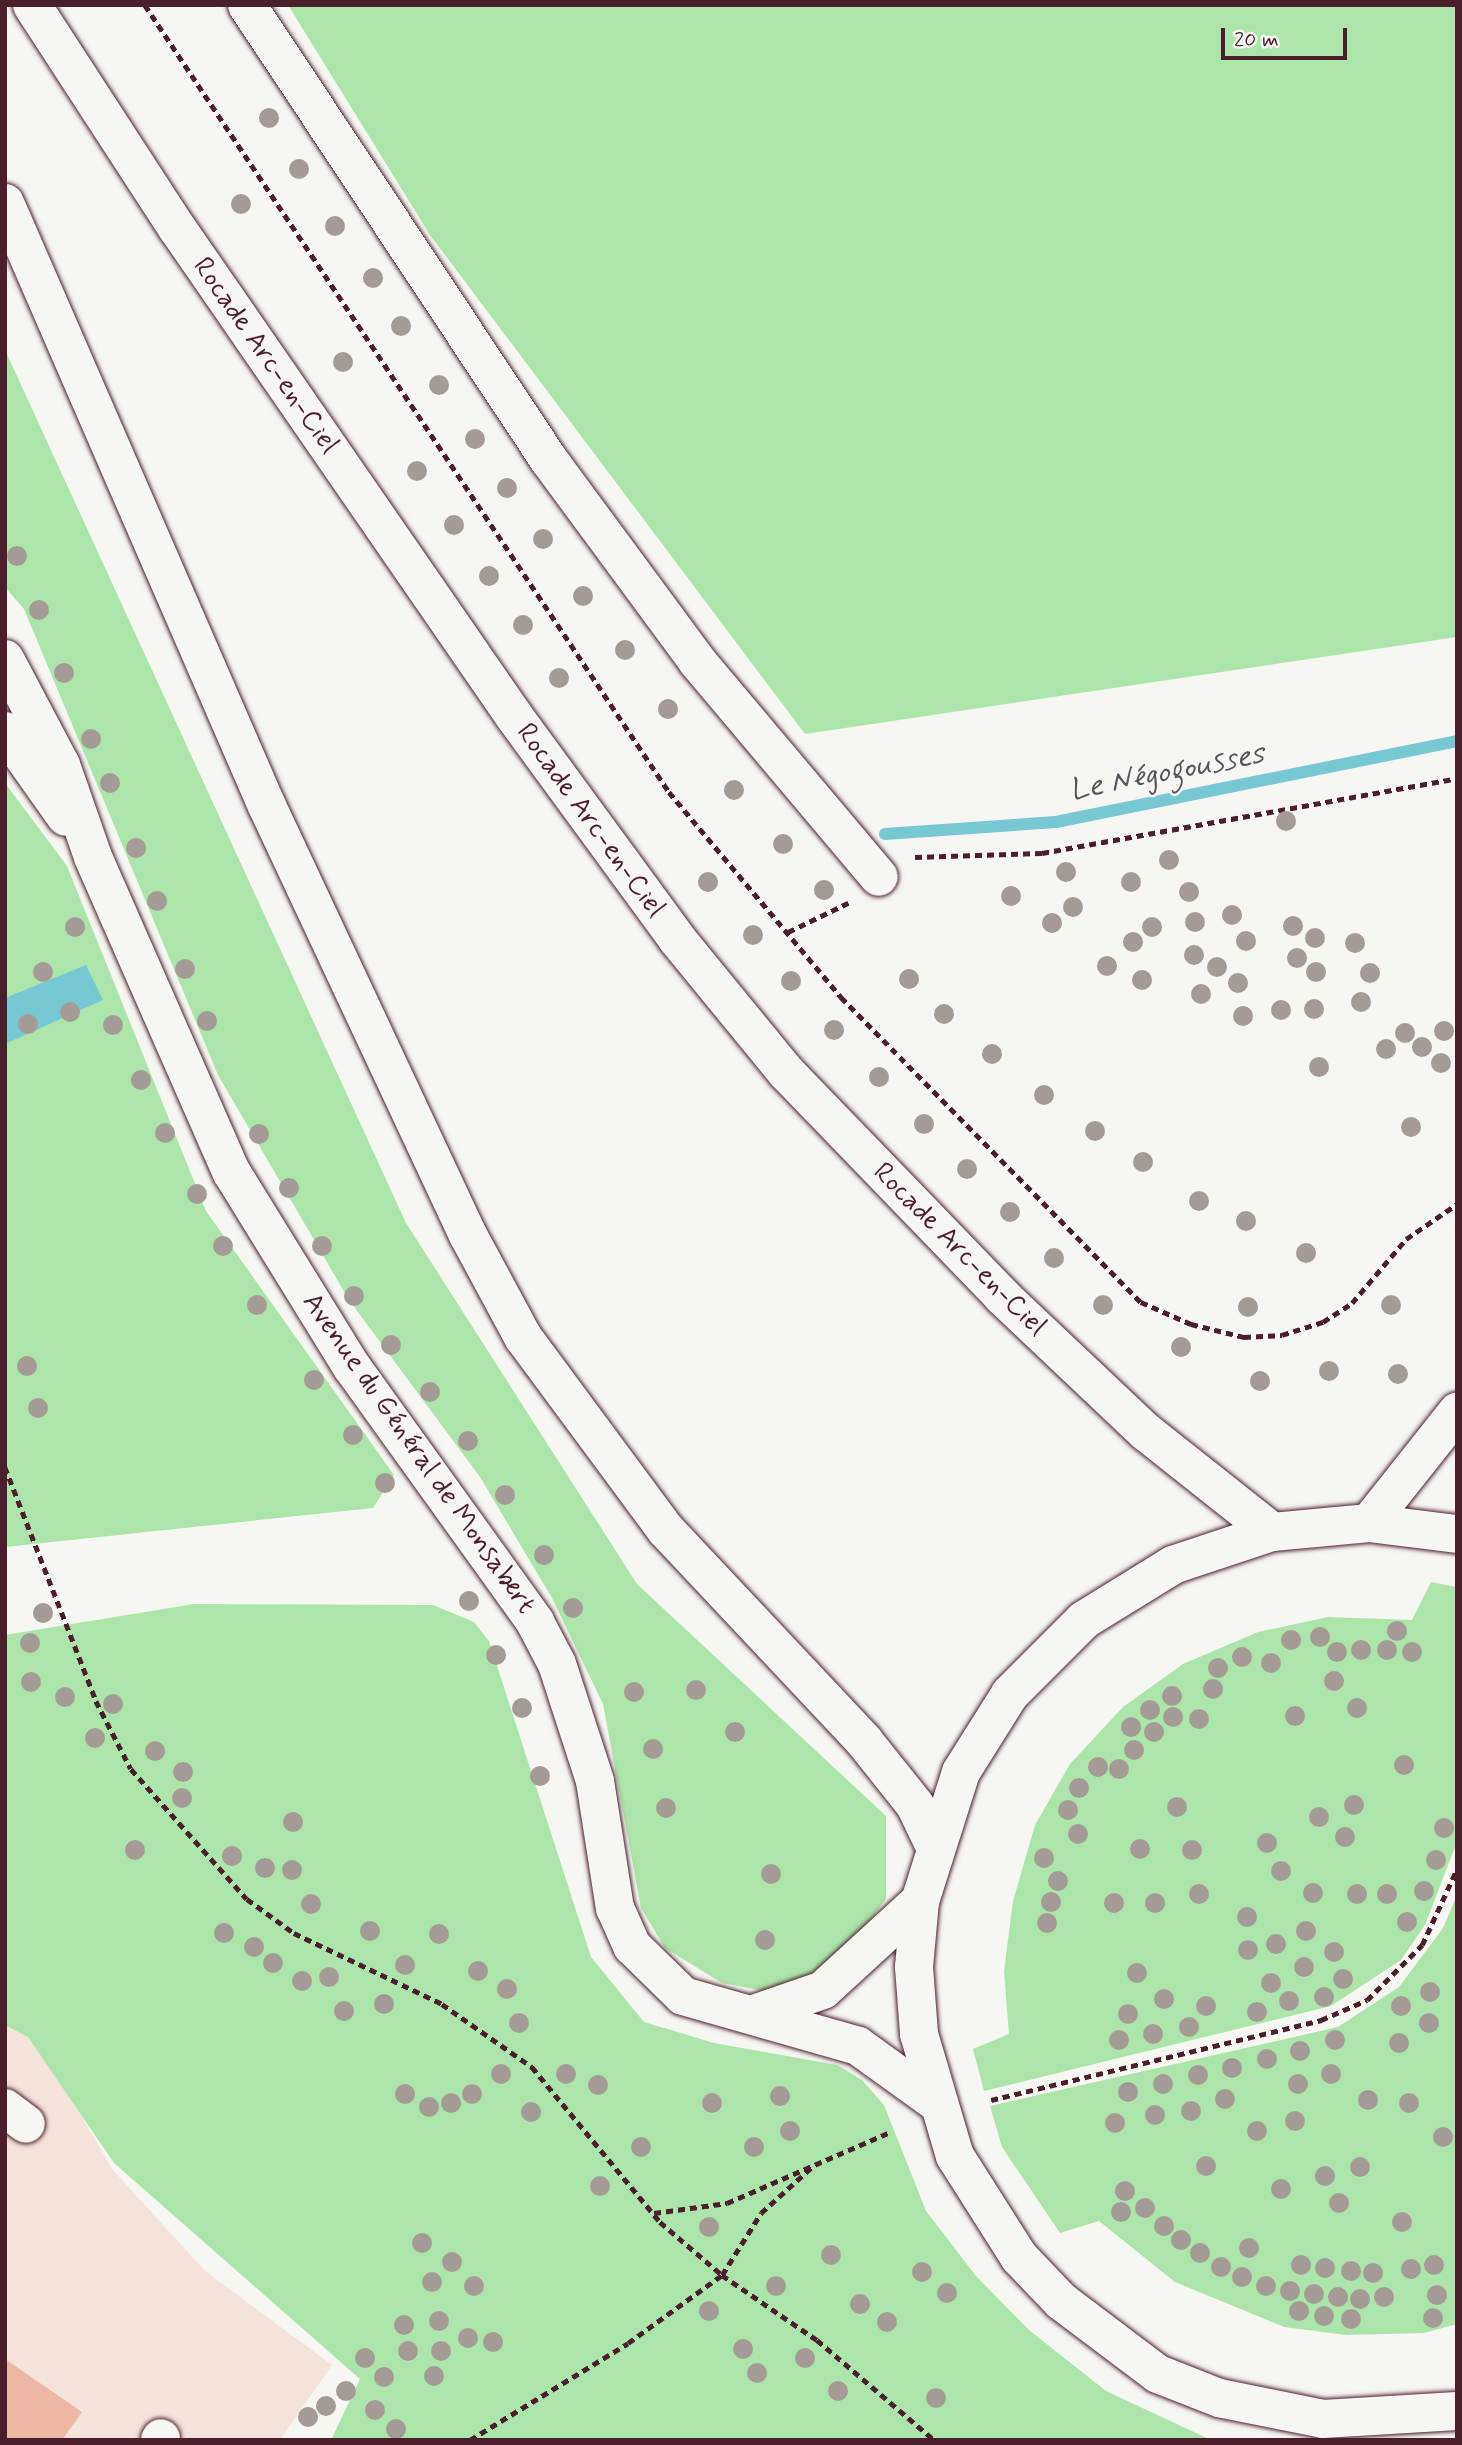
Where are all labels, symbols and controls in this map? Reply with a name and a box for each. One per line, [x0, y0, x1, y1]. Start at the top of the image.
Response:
scale bar [1224, 14, 1350, 58]
text: 20 m [1234, 26, 1279, 54]
street label: Rocade Arc-en-Ciel [185, 251, 345, 461]
street label: Rocade Arc-en-Ciel [508, 717, 672, 925]
water label: Le Négogousses [1067, 737, 1267, 809]
street label: Rocade Arc-en-Ciel [865, 1156, 1053, 1344]
street label: Avenue du Général de Monsabert [293, 1286, 543, 1622]

